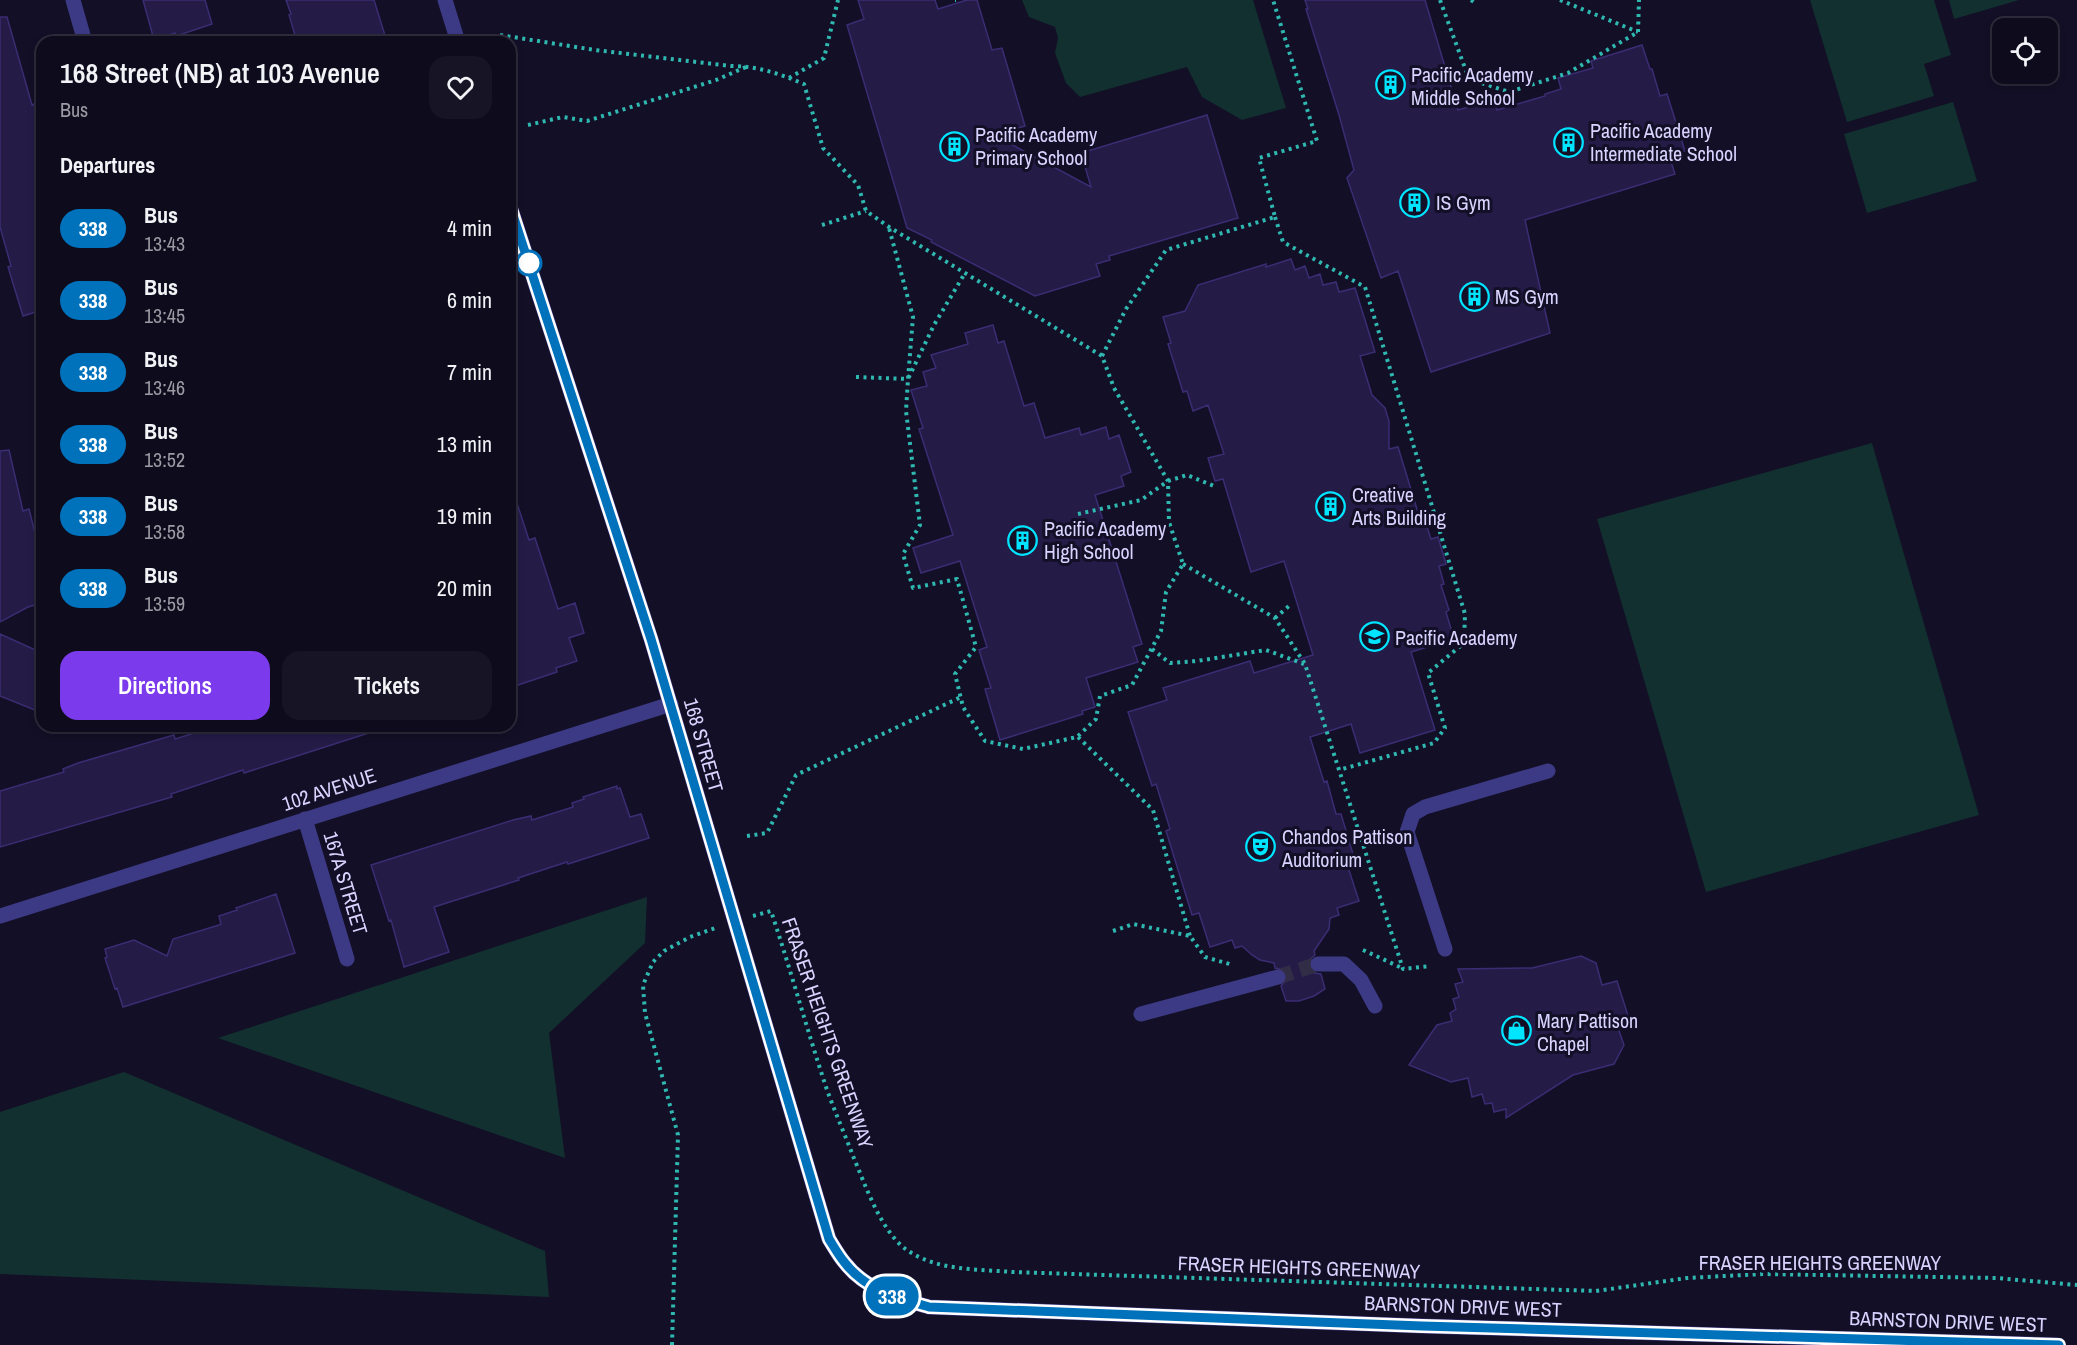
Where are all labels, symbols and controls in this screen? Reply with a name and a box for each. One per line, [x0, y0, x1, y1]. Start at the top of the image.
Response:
map controls [1992, 18, 2058, 84]
button: locate [1992, 18, 2058, 84]
text: 168 Street (NB) at 103 Avenue [60, 54, 380, 92]
button: heart [429, 56, 492, 119]
place label: Pacific Academy Middle School [1411, 61, 1534, 111]
building icon: Pacific Academy Middle School [1374, 69, 1406, 101]
text: Bus [60, 96, 88, 123]
place label: Pacific Academy Intermediate School [1590, 117, 1737, 167]
place label: Pacific Academy Primary School [975, 121, 1098, 171]
building icon: Pacific Academy Intermediate School [1553, 126, 1585, 158]
building icon: Pacific Academy Primary School [938, 130, 970, 162]
text: Departures [60, 150, 155, 180]
building icon: IS Gym [1399, 186, 1431, 218]
place label: IS Gym [1436, 189, 1491, 216]
text: Bus [144, 200, 178, 230]
text: 4 min [447, 213, 492, 243]
text: 338 [79, 214, 107, 243]
text: 13:43 [144, 230, 185, 257]
unlabelled marker [516, 250, 542, 276]
text: Bus [144, 272, 178, 302]
building icon: MS Gym [1458, 280, 1490, 312]
place label: MS Gym [1495, 283, 1559, 310]
text: 6 min [447, 285, 492, 315]
text: 338 [79, 286, 107, 315]
text: 13:45 [144, 302, 185, 329]
text: Bus [144, 344, 178, 374]
text: 7 min [447, 357, 492, 387]
text: 338 [79, 358, 107, 387]
text: 13:46 [144, 374, 185, 401]
text: Bus [144, 416, 178, 446]
text: 13 min [437, 429, 492, 459]
text: 338 [79, 430, 107, 459]
text: 13:52 [144, 446, 185, 473]
place label: Creative Arts Building [1351, 481, 1446, 531]
text: Bus [144, 488, 178, 518]
building icon: Creative Arts Building [1315, 490, 1347, 522]
text: 19 min [437, 501, 492, 531]
text: 338 [79, 502, 107, 531]
place label: Pacific Academy High School [1044, 515, 1167, 565]
text: 13:58 [144, 518, 185, 545]
building icon: Pacific Academy High School [1007, 524, 1039, 556]
text: Bus [144, 560, 178, 590]
text: 20 min [437, 573, 492, 603]
text: 338 [79, 574, 107, 603]
text: 13:59 [144, 590, 185, 617]
school or university icon: Pacific Academy [1358, 621, 1390, 653]
place label: Pacific Academy [1395, 624, 1518, 651]
button: Directions [60, 651, 270, 720]
button: Tickets [282, 651, 492, 720]
street label: 168 STREET [678, 695, 730, 795]
street label: 102 AVENUE [279, 761, 379, 817]
place label: Chandos Pattison Auditorium [1281, 823, 1412, 873]
street label: 167A STREET [317, 828, 375, 938]
theatre icon: Chandos Pattison Auditorium [1245, 831, 1277, 863]
street label: FRASER HEIGHTS GREENWAY [776, 914, 880, 1152]
place label: Mary Pattison Chapel [1537, 1007, 1638, 1057]
shop icon: Mary Pattison Chapel [1500, 1015, 1532, 1047]
street label: FRASER HEIGHTS GREENWAY [1177, 1249, 1421, 1285]
street label: FRASER HEIGHTS GREENWAY [1699, 1249, 1941, 1276]
line badge: 338 [858, 1276, 926, 1316]
text: 338 [878, 1282, 906, 1311]
street label: BARNSTON DRIVE WEST [1364, 1289, 1562, 1323]
street label: BARNSTON DRIVE WEST [1849, 1304, 2047, 1338]

